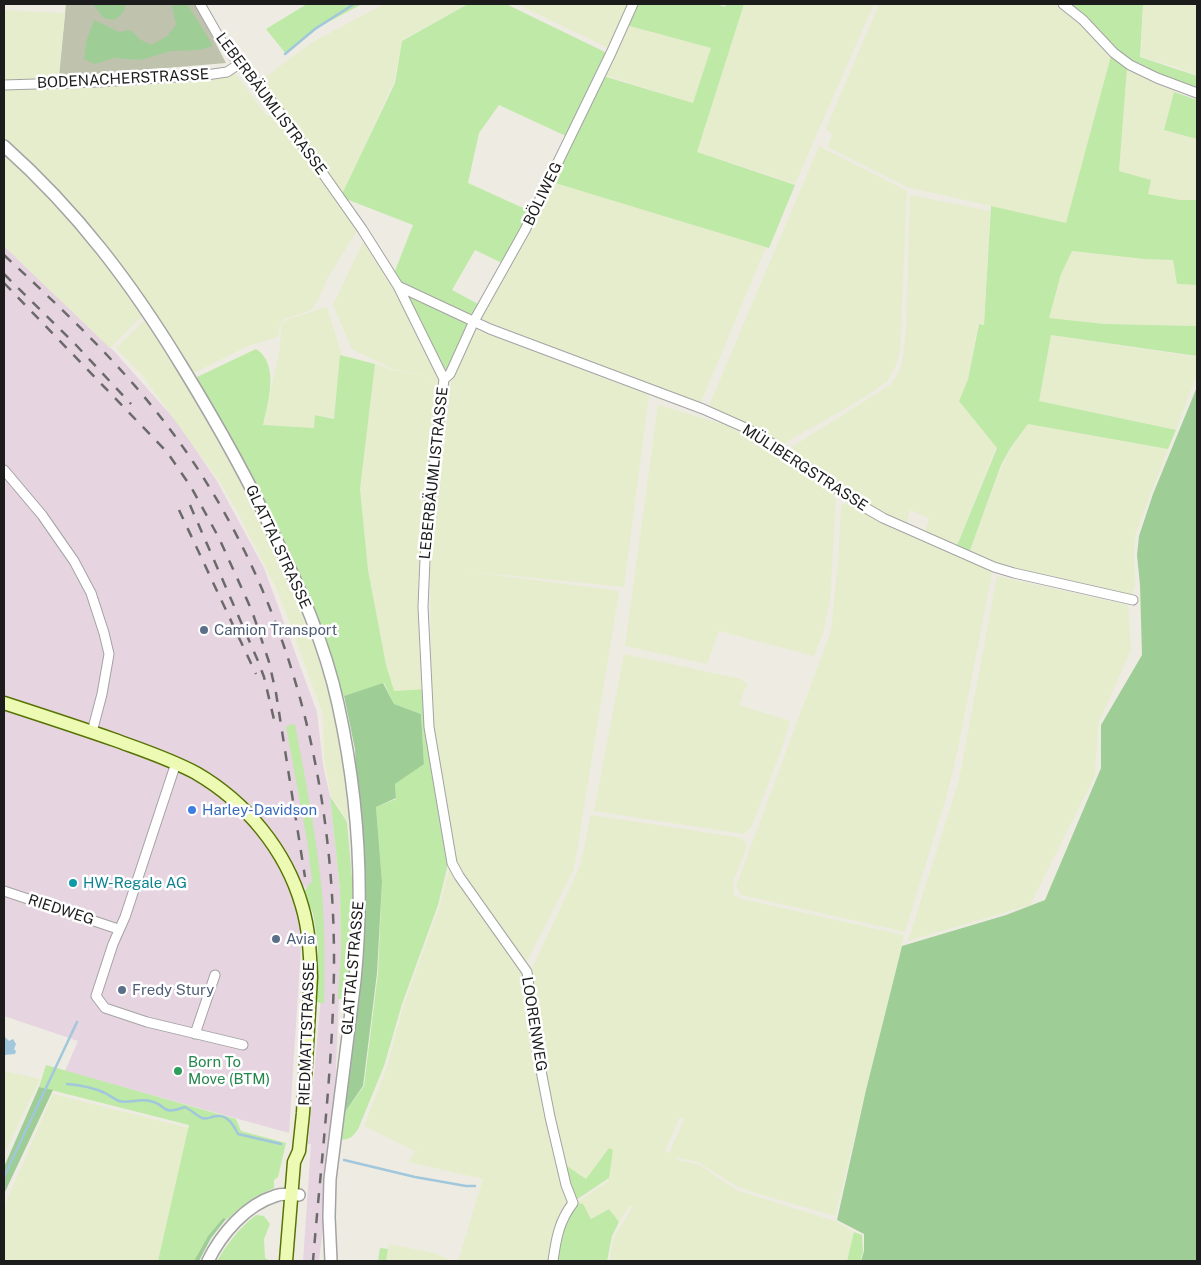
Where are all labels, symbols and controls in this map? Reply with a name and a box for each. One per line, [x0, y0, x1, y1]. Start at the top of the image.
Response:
street label: LEBERBÄUMLISTRASSE [212, 29, 330, 179]
street label: BODENACHERSTRASSE [37, 66, 209, 92]
street label: BÖLIWEG [520, 159, 566, 229]
street label: LEBERBÄUMLISTRASSE [416, 386, 452, 560]
street label: MÜLIBERGSTRASSE [739, 421, 871, 515]
street label: GLATTALSTRASSE [241, 482, 315, 612]
place label: Camion Transport [214, 621, 337, 639]
marker: Camion Transport [198, 624, 210, 636]
place label: Harley-Davidson [202, 801, 317, 819]
marker: Harley-Davidson [186, 804, 198, 816]
place label: HW-Regale AG [83, 874, 187, 892]
marker: HW-Regale AG [67, 877, 79, 889]
street label: RIEDWEG [26, 891, 96, 929]
street label: GLATTALSTRASSE [338, 900, 368, 1036]
place label: Avia [286, 930, 315, 948]
marker: Avia [270, 933, 282, 945]
street label: RIEDMATTSTRASSE [295, 962, 319, 1106]
street label: LOORENWEG [518, 975, 550, 1073]
place label: Fredy Stury [132, 981, 214, 999]
marker: Fredy Stury [116, 984, 128, 996]
place label: Born To Move (BTM) [188, 1053, 270, 1088]
marker: Born To Move (BTM) [172, 1065, 184, 1077]

